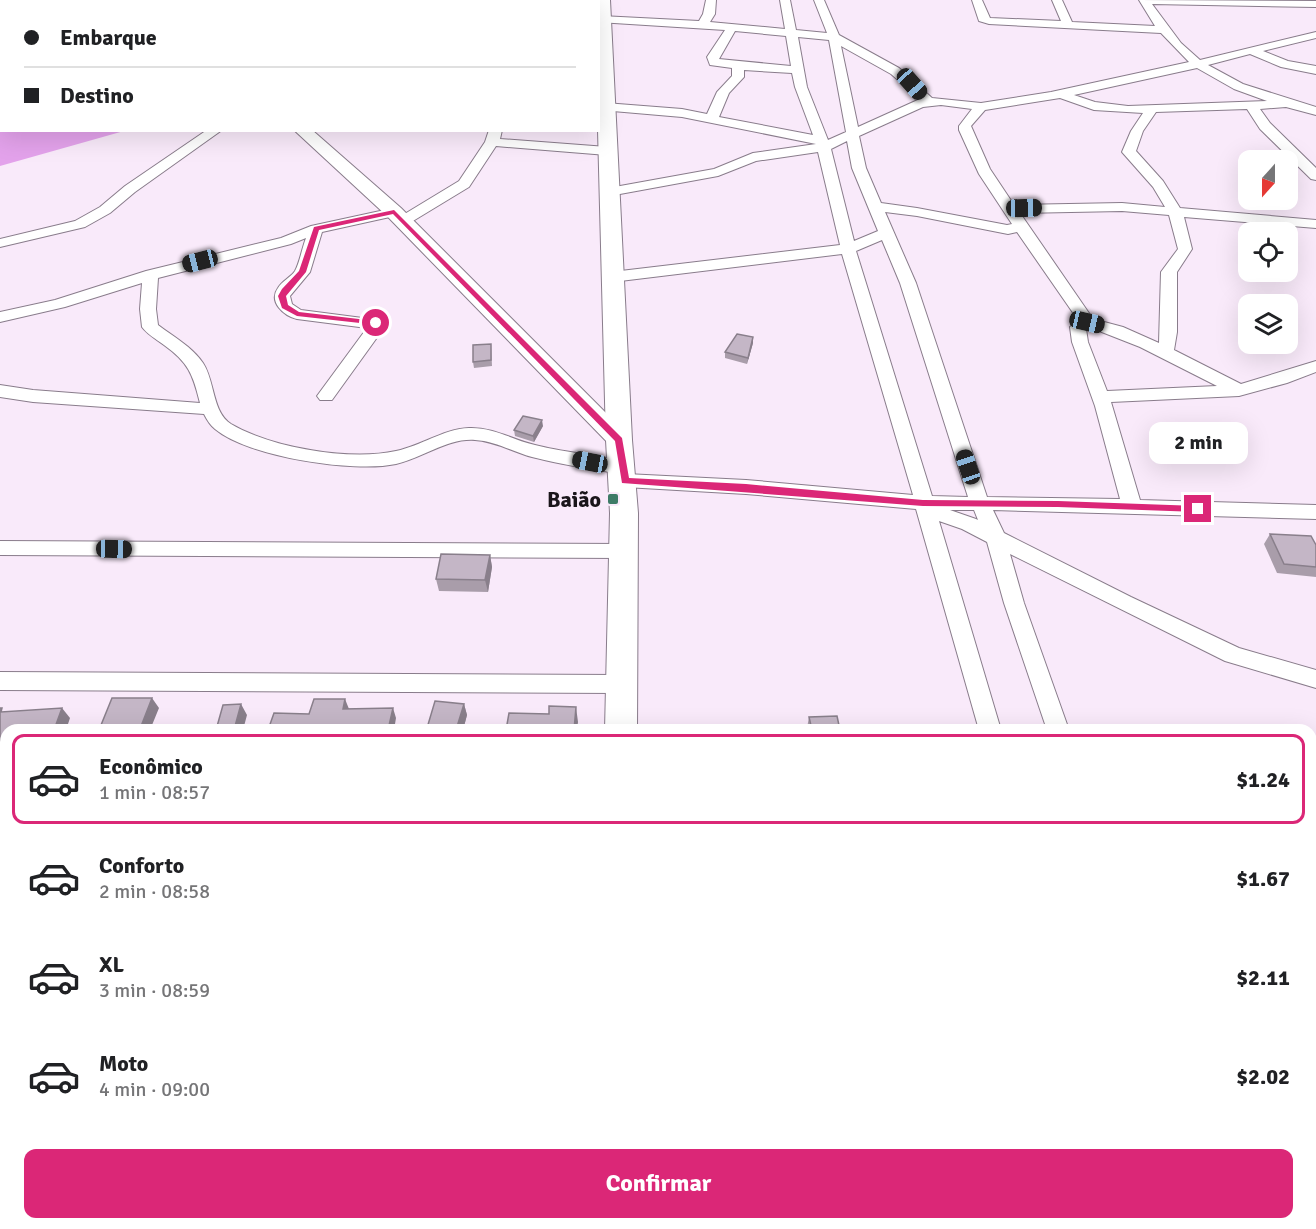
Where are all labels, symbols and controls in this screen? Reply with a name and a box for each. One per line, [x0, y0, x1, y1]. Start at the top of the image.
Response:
text: Embarque [60, 24, 157, 51]
car [893, 65, 931, 103]
text: Destino [60, 82, 134, 109]
north arrow [1238, 150, 1298, 210]
map controls [1238, 150, 1298, 354]
car [1006, 199, 1042, 217]
button: locate [1238, 222, 1298, 282]
car [180, 248, 220, 274]
button: layers [1238, 294, 1298, 354]
route start [362, 309, 389, 336]
car [1067, 309, 1107, 335]
callout: 2 min [1148, 422, 1248, 464]
text: 2 min [1174, 430, 1223, 455]
car [954, 447, 982, 487]
car [571, 450, 609, 474]
place label: Baião [547, 486, 601, 513]
marker: Baião [606, 492, 620, 506]
route end [1184, 495, 1211, 522]
car [96, 540, 132, 558]
icon: car [27, 752, 81, 806]
text: Econômico [99, 753, 203, 780]
text: $1.24 [1236, 766, 1290, 793]
text: 1 min · 08:57 [99, 780, 210, 805]
icon: car [27, 851, 81, 905]
text: Conforto [99, 852, 184, 879]
text: $1.67 [1236, 865, 1290, 892]
text: 2 min · 08:58 [99, 879, 210, 904]
icon: car [27, 950, 81, 1004]
text: XL [99, 951, 124, 978]
text: $2.11 [1236, 964, 1290, 991]
text: 3 min · 08:59 [99, 978, 210, 1003]
icon: car [27, 1049, 81, 1103]
text: Moto [99, 1050, 148, 1077]
text: $2.02 [1236, 1063, 1290, 1090]
text: 4 min · 09:00 [99, 1077, 210, 1102]
button: Confirmar [24, 1149, 1293, 1218]

